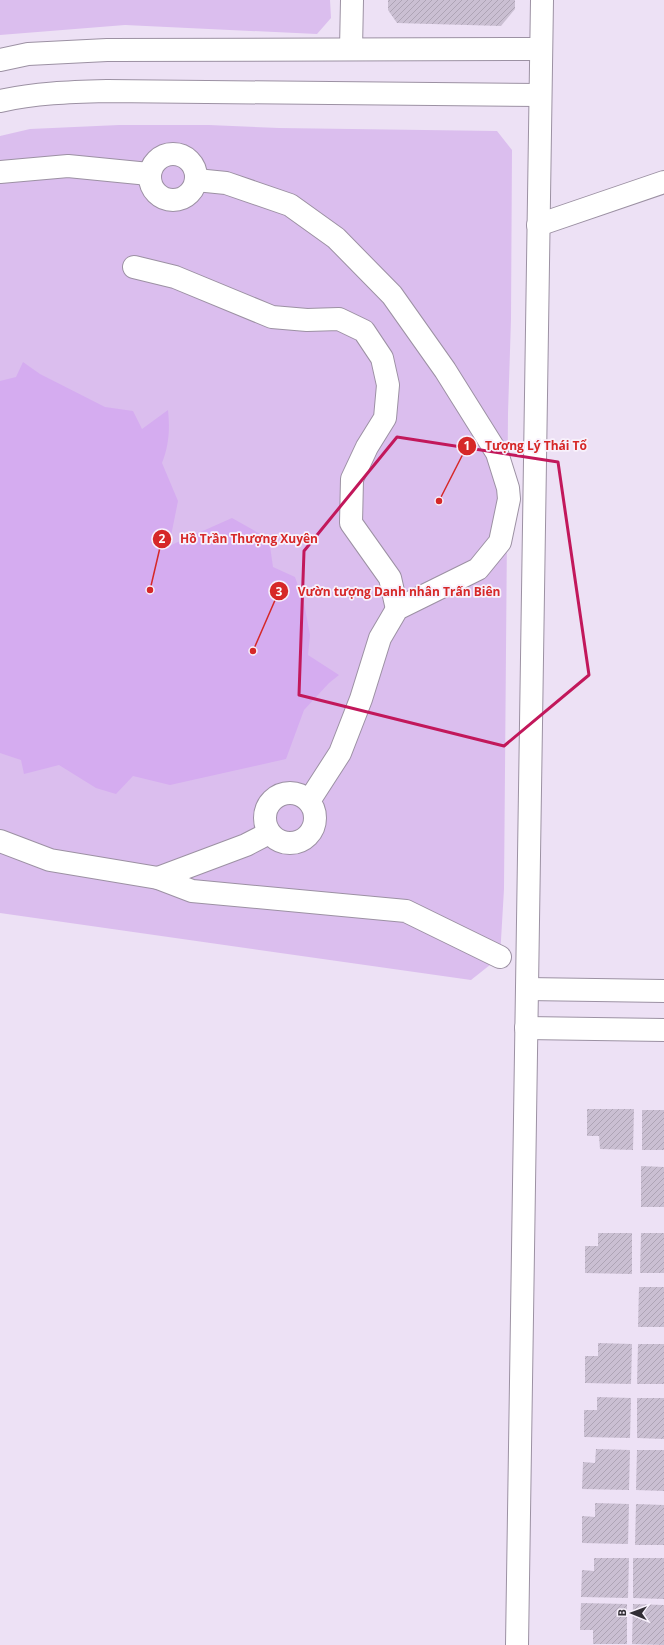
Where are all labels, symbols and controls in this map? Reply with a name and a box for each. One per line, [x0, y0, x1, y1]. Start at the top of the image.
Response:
callout: Tượng Lý Thái Tổ [457, 434, 595, 458]
text: 1 [464, 437, 470, 454]
text: Tượng Lý Thái Tổ [485, 437, 588, 454]
callout: Hồ Trần Thượng Xuyên [152, 527, 326, 551]
text: 2 [159, 530, 166, 547]
text: Hồ Trần Thượng Xuyên [180, 530, 318, 547]
callout: Vườn tượng Danh nhân Trấn Biên [269, 579, 508, 603]
text: 3 [276, 583, 283, 600]
text: Vườn tượng Danh nhân Trấn Biên [298, 583, 500, 600]
north arrow [612, 1593, 652, 1633]
text: B [614, 1609, 629, 1617]

